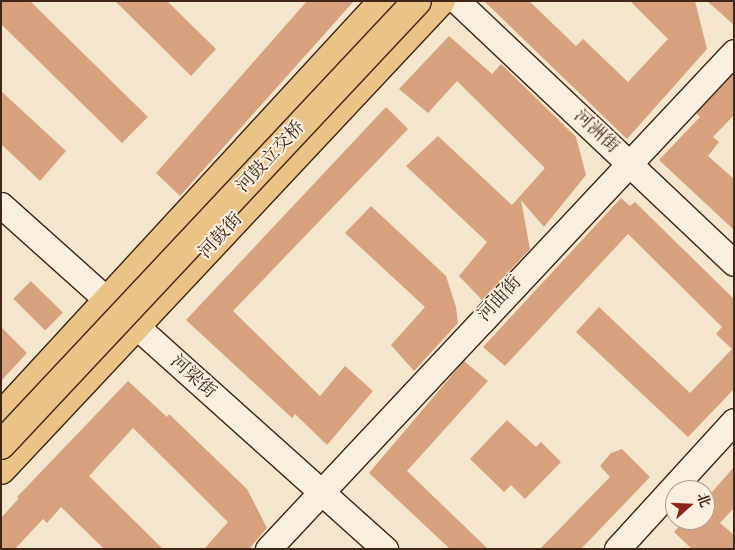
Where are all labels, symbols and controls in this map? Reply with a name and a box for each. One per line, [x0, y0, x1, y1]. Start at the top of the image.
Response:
street label: 河洲街 [569, 106, 623, 158]
street label: 河鼓立交桥 [232, 117, 310, 197]
street label: 河鼓街 [195, 209, 247, 263]
street label: 河曲街 [474, 272, 526, 326]
street label: 河梁街 [166, 351, 220, 403]
north arrow [665, 480, 715, 530]
text: 北 [692, 490, 715, 510]

